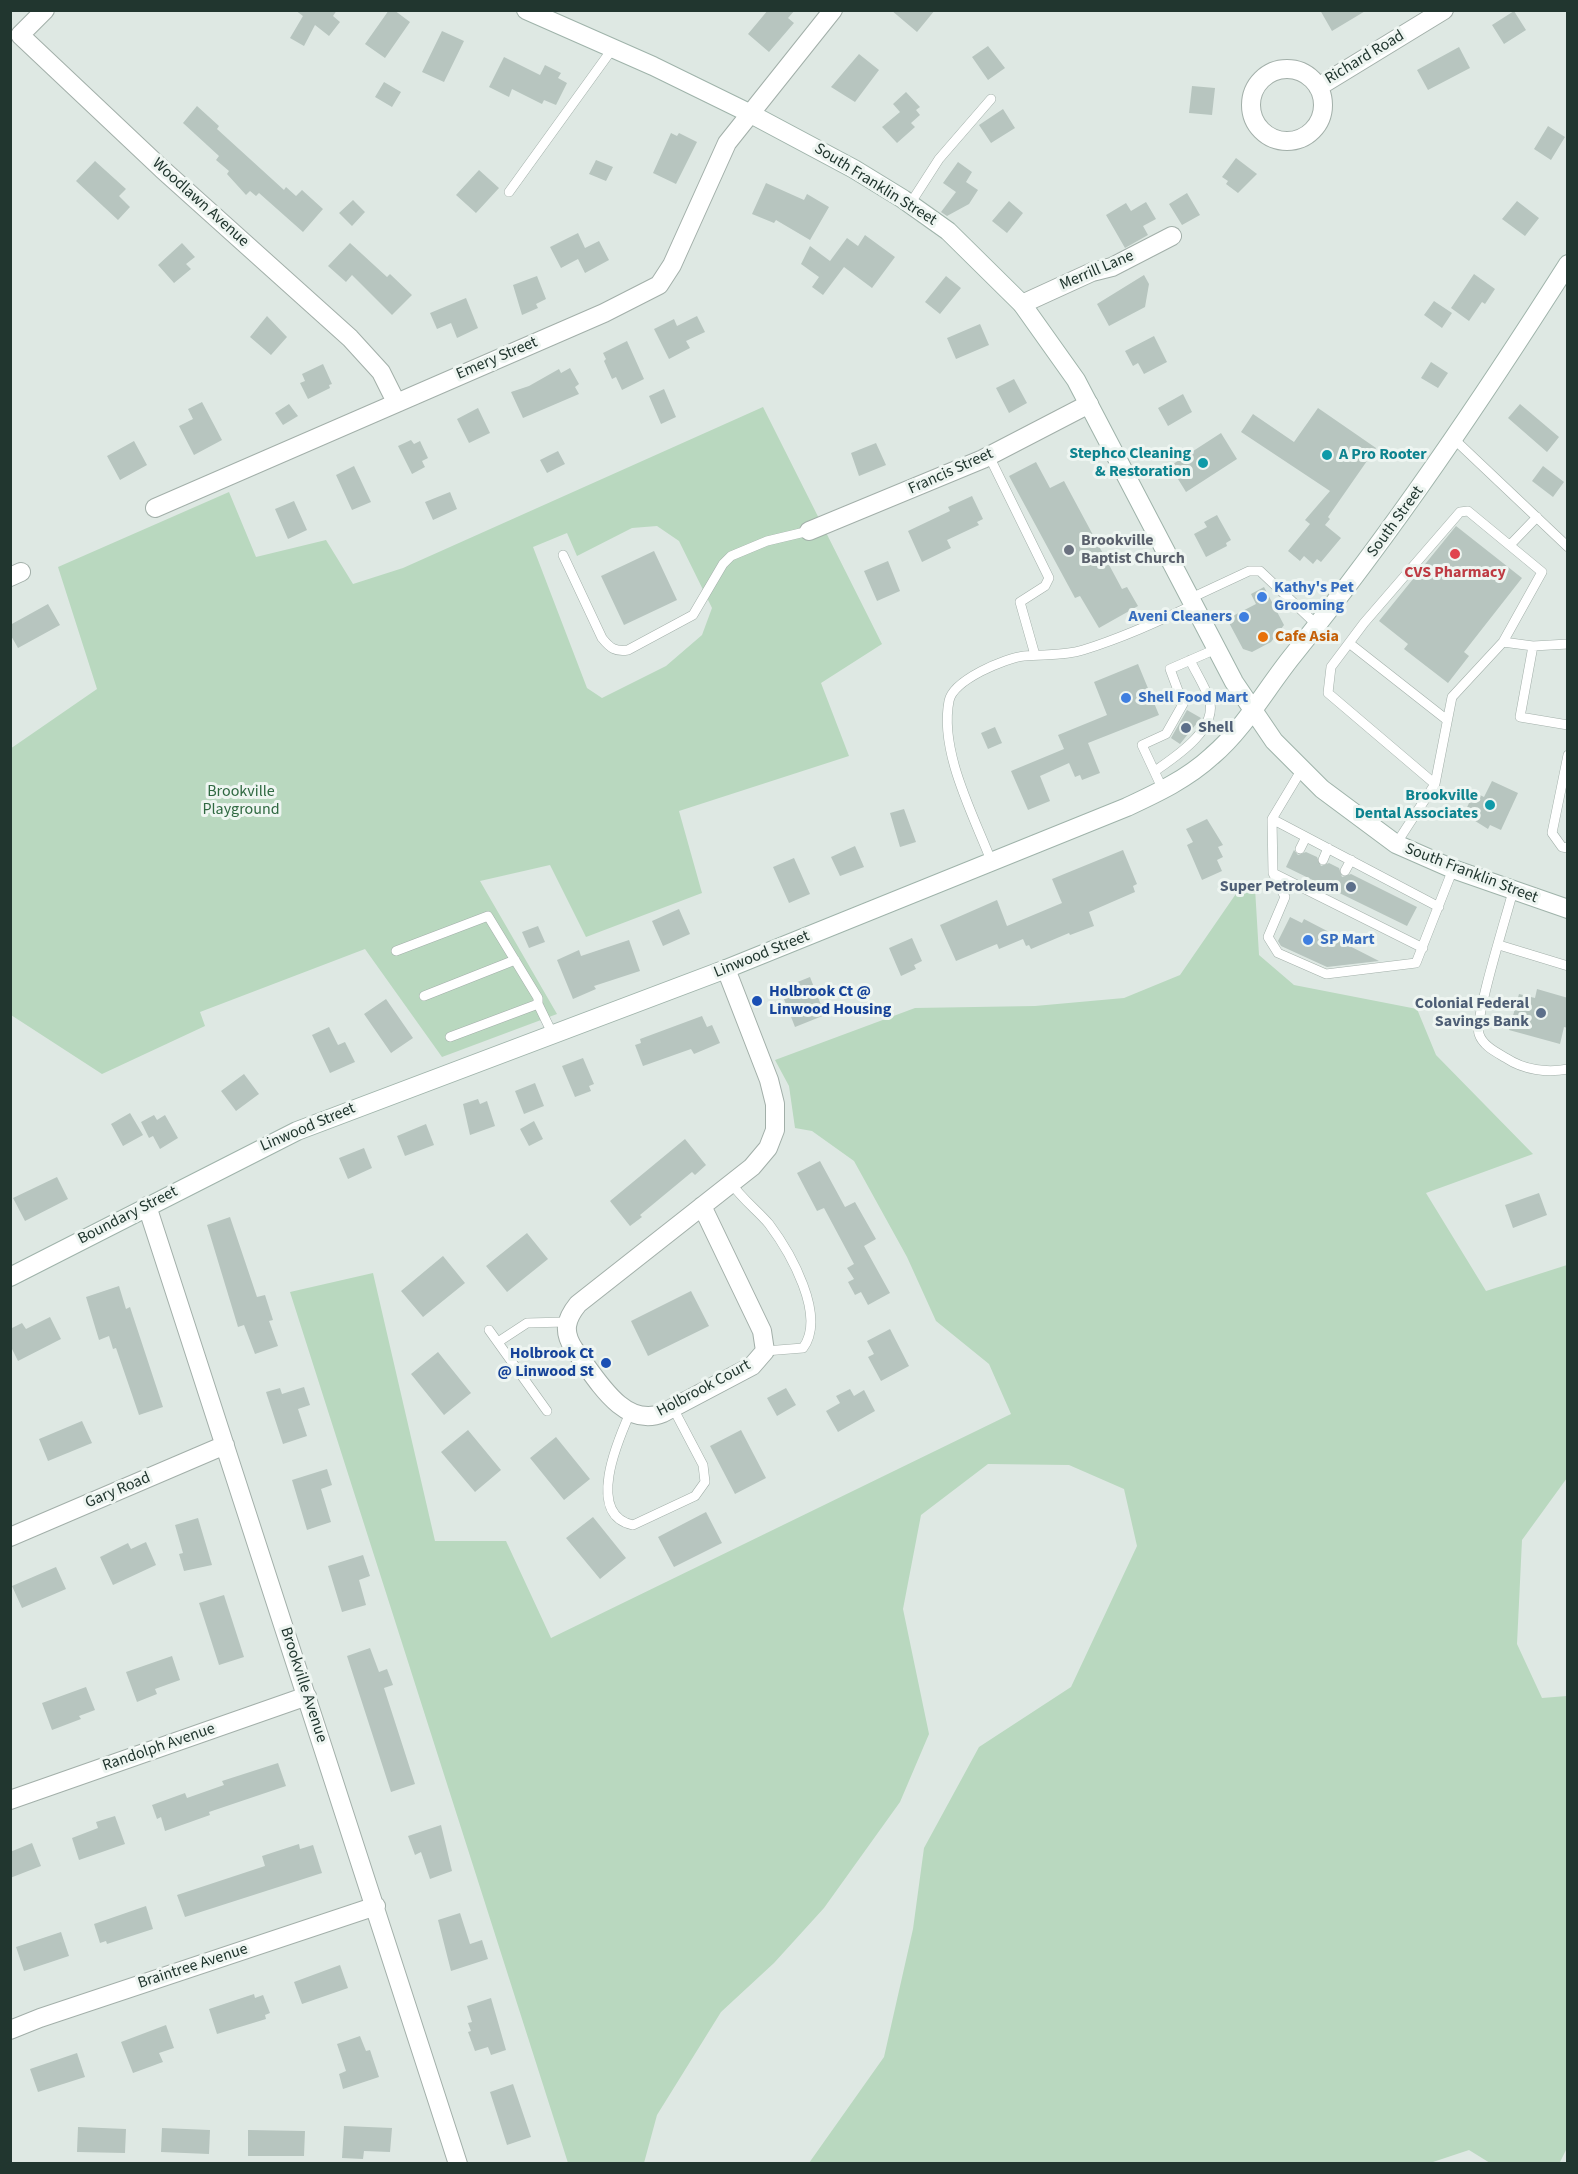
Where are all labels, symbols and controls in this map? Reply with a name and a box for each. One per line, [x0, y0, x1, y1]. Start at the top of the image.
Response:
street label: Richard Road [1322, 27, 1408, 89]
street label: South Franklin Street [810, 140, 940, 230]
street label: Woodlawn Avenue [148, 154, 252, 252]
street label: Merrill Lane [1057, 247, 1137, 295]
street label: Emery Street [454, 333, 540, 385]
place label: Stephco Cleaning & Restoration [1069, 444, 1191, 482]
street label: Francis Street [906, 445, 996, 499]
place label: A Pro Rooter [1339, 445, 1427, 465]
marker: A Pro Rooter [1320, 448, 1334, 462]
marker: Stephco Cleaning & Restoration [1196, 456, 1210, 470]
street label: South Street [1364, 483, 1428, 561]
place label: Brookville Baptist Church [1081, 531, 1185, 569]
marker: Brookville Baptist Church [1062, 543, 1076, 557]
marker: CVS Pharmacy [1448, 547, 1462, 561]
place label: CVS Pharmacy [1404, 563, 1506, 583]
place label: Kathy's Pet Grooming [1274, 578, 1354, 616]
marker: Kathy's Pet Grooming [1255, 590, 1269, 604]
place label: Aveni Cleaners [1129, 607, 1232, 627]
marker: Aveni Cleaners [1237, 610, 1251, 624]
place label: Cafe Asia [1275, 627, 1339, 647]
marker: Cafe Asia [1256, 630, 1270, 644]
place label: Shell Food Mart [1138, 688, 1248, 708]
marker: Shell Food Mart [1119, 691, 1133, 705]
place label: Shell [1198, 718, 1233, 738]
marker: Shell [1179, 721, 1193, 735]
park label: Brookville Playground [202, 782, 280, 820]
place label: Brookville Dental Associates [1355, 786, 1478, 824]
marker: Brookville Dental Associates [1483, 798, 1497, 812]
street label: South Franklin Street [1402, 840, 1540, 908]
place label: Super Petroleum [1220, 877, 1339, 897]
marker: Super Petroleum [1344, 880, 1358, 894]
street label: Linwood Street [711, 927, 813, 983]
place label: SP Mart [1320, 930, 1375, 950]
marker: SP Mart [1301, 933, 1315, 947]
place label: Holbrook Ct @ Linwood Housing [769, 982, 891, 1020]
marker: Holbrook Ct @ Linwood Housing [750, 994, 764, 1008]
place label: Colonial Federal Savings Bank [1415, 994, 1529, 1032]
marker: Colonial Federal Savings Bank [1534, 1006, 1548, 1020]
street label: Linwood Street [258, 1099, 358, 1157]
street label: Boundary Street [75, 1183, 181, 1249]
place label: Holbrook Ct @ Linwood St [498, 1344, 594, 1382]
marker: Holbrook Ct @ Linwood St [599, 1356, 613, 1370]
street label: Holbrook Court [654, 1356, 754, 1422]
street label: Gary Road [83, 1469, 153, 1513]
street label: Brookville Avenue [275, 1625, 331, 1745]
street label: Randolph Avenue [100, 1720, 218, 1776]
street label: Braintree Avenue [136, 1940, 250, 1994]

